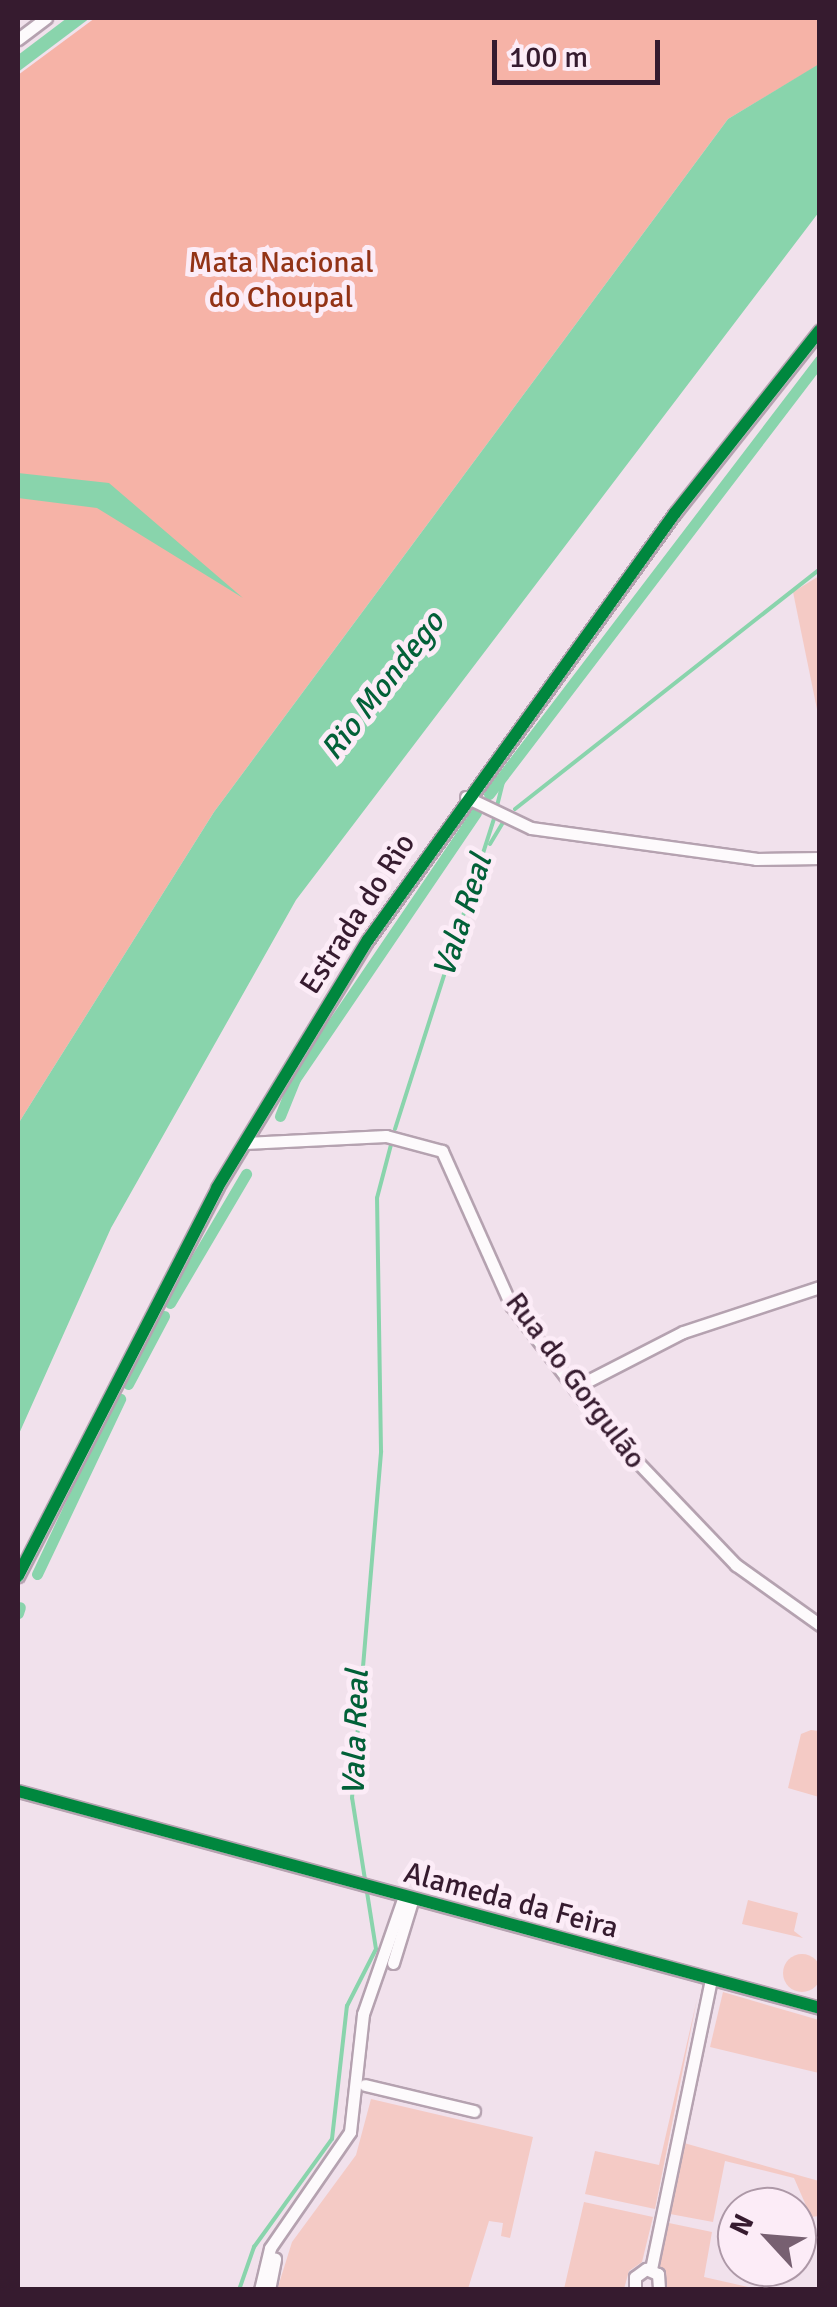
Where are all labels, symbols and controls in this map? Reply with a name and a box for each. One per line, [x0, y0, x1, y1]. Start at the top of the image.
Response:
scale bar [497, 20, 664, 82]
text: 100 m [509, 39, 588, 76]
park label: Mata Nacional do Choupal [188, 245, 374, 316]
water label: Rio Mondego [313, 604, 453, 768]
street label: Estrada do Rio [293, 827, 423, 1001]
water label: Vala Real [425, 850, 501, 982]
street label: Rua do Gorgulão [497, 1286, 653, 1476]
water label: Vala Real [335, 1669, 377, 1797]
street label: Alameda da Feira [400, 1855, 622, 1947]
north arrow [717, 2187, 817, 2287]
text: N [722, 2209, 761, 2241]

